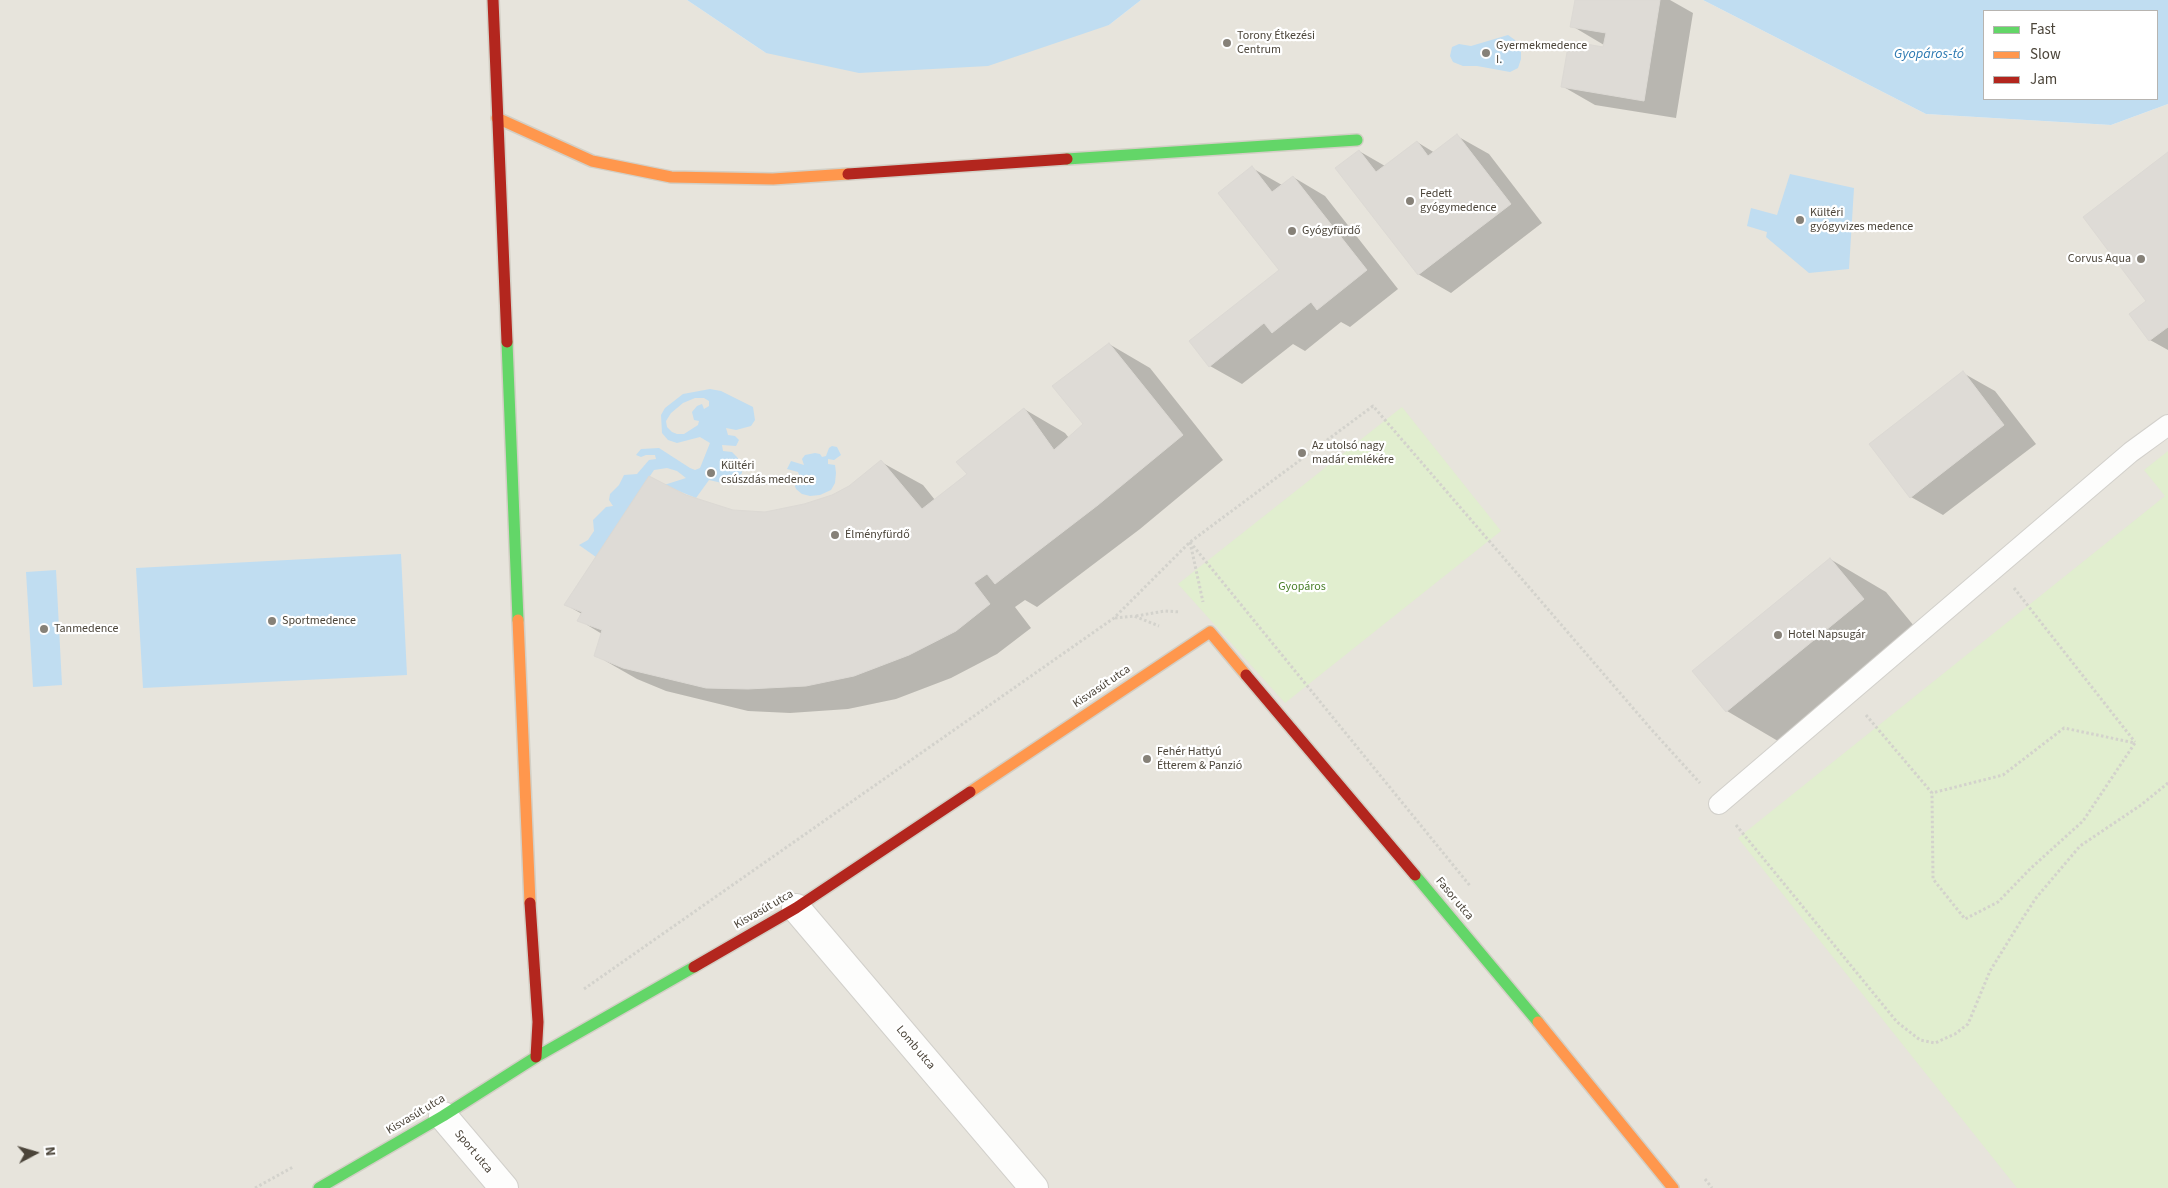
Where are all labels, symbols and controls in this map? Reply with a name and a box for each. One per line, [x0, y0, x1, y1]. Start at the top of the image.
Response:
legend [1983, 10, 2158, 100]
text: Fast [2030, 19, 2056, 40]
place label: Torony Étkezési Centrum [1237, 29, 1315, 57]
marker: Torony Étkezési Centrum [1221, 37, 1233, 49]
place label: Gyermekmedence I. [1496, 39, 1587, 67]
text: Slow [2030, 44, 2061, 65]
marker: Gyermekmedence I. [1480, 47, 1492, 59]
water label: Gyopáros-tó [1894, 47, 1964, 63]
text: Jam [2030, 69, 2057, 90]
place label: Fedett gyógymedence [1420, 187, 1496, 215]
marker: Fedett gyógymedence [1404, 195, 1416, 207]
place label: Kültéri gyógyvizes medence [1810, 206, 1913, 234]
marker: Kültéri gyógyvizes medence [1794, 214, 1806, 226]
place label: Gyógyfürdő [1302, 224, 1361, 238]
marker: Gyógyfürdő [1286, 225, 1298, 237]
place label: Corvus Aqua [2068, 252, 2131, 266]
marker: Corvus Aqua [2135, 253, 2147, 265]
place label: Az utolsó nagy madár emlékére [1312, 439, 1394, 467]
marker: Az utolsó nagy madár emlékére [1296, 447, 1308, 459]
place label: Kültéri csúszdás medence [721, 459, 814, 487]
marker: Kültéri csúszdás medence [705, 467, 717, 479]
place label: Élményfürdő [845, 528, 910, 542]
marker: Élményfürdő [829, 529, 841, 541]
park label: Gyopáros [1278, 580, 1326, 594]
place label: Sportmedence [282, 614, 356, 628]
marker: Sportmedence [266, 615, 278, 627]
place label: Tanmedence [54, 622, 118, 636]
marker: Tanmedence [38, 623, 50, 635]
place label: Hotel Napsugár [1788, 628, 1865, 642]
marker: Hotel Napsugár [1772, 629, 1784, 641]
street label: Kisvasút utca [1071, 663, 1133, 711]
place label: Fehér Hattyú Étterem & Panzió [1157, 745, 1242, 773]
marker: Fehér Hattyú Étterem & Panzió [1141, 753, 1153, 765]
street label: Fasor utca [1432, 875, 1476, 923]
street label: Kisvasút utca [732, 887, 796, 933]
street label: Lomb utca [892, 1023, 938, 1073]
street label: Kisvasút utca [384, 1092, 448, 1138]
street label: Sport utca [451, 1127, 495, 1177]
north arrow [10, 1128, 60, 1178]
text: N [39, 1146, 60, 1157]

